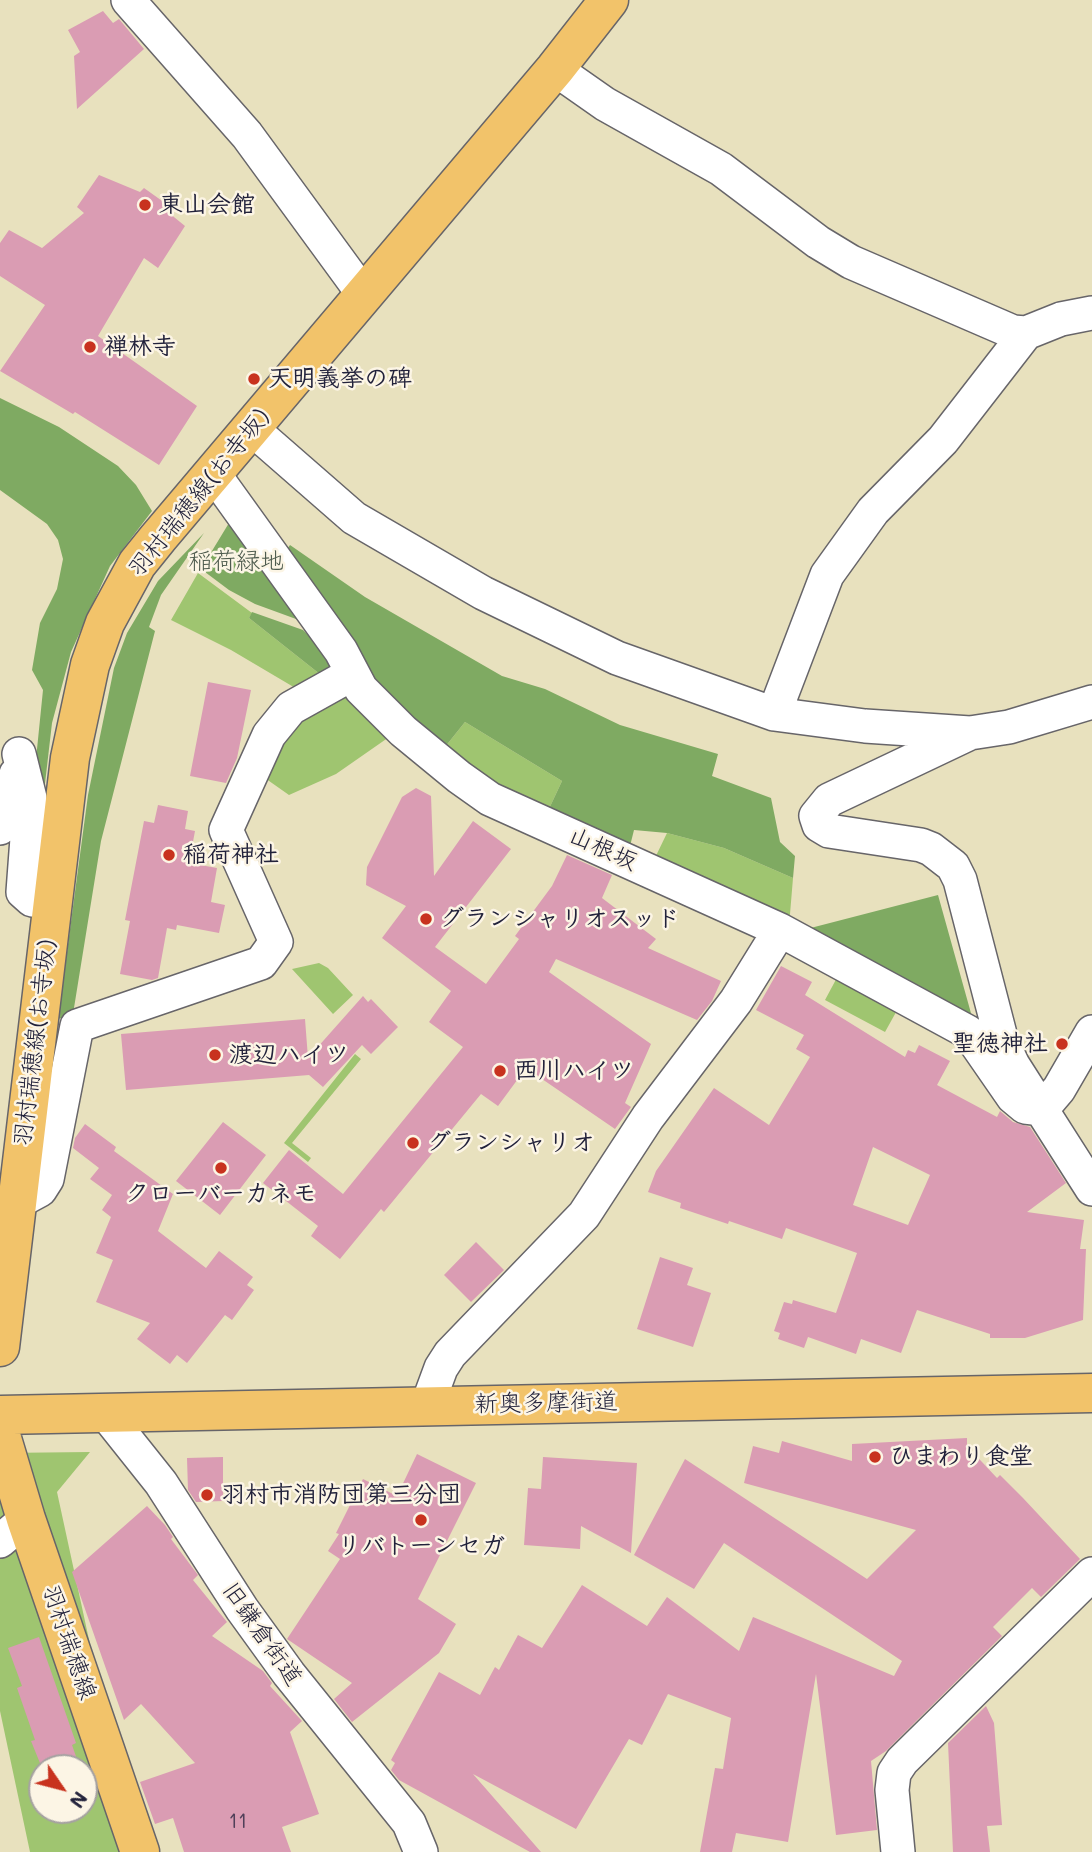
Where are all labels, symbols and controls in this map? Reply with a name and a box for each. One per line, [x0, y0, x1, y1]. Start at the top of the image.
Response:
place label: 東山会館 [159, 191, 255, 219]
marker: 東山会館 [137, 197, 153, 213]
place label: 禅林寺 [104, 333, 176, 361]
marker: 禅林寺 [82, 339, 98, 355]
place label: 天明義挙の碑 [268, 365, 412, 393]
marker: 天明義挙の碑 [246, 371, 262, 387]
street label: 羽村瑞穂線(お寺坂) [122, 403, 276, 583]
park label: 稲荷緑地 [188, 548, 284, 576]
street label: 山根坂 [564, 821, 642, 877]
place label: 稲荷神社 [183, 841, 279, 869]
marker: 稲荷神社 [161, 847, 177, 863]
place label: グランシャリオスッド [440, 905, 680, 933]
marker: グランシャリオスッド [418, 911, 434, 927]
street label: 羽村瑞穂線(お寺坂) [8, 938, 62, 1148]
place label: 聖徳神社 [952, 1030, 1048, 1058]
marker: 聖徳神社 [1054, 1036, 1070, 1052]
place label: 渡辺ハイツ [229, 1041, 349, 1069]
marker: 渡辺ハイツ [207, 1047, 223, 1063]
place label: 西川ハイツ [514, 1057, 634, 1085]
marker: 西川ハイツ [492, 1063, 508, 1079]
place label: グランシャリオ [427, 1129, 595, 1157]
marker: グランシャリオ [405, 1135, 421, 1151]
marker: クローバーカネモ [213, 1160, 229, 1176]
place label: クローバーカネモ [125, 1180, 317, 1208]
street label: 新奥多摩街道 [474, 1387, 618, 1419]
place label: ひまわり食堂 [889, 1443, 1033, 1471]
marker: ひまわり食堂 [867, 1449, 883, 1465]
place label: 羽村市消防団第三分団 [221, 1481, 461, 1509]
marker: 羽村市消防団第三分団 [199, 1487, 215, 1503]
marker: リバトーンセガ [413, 1512, 429, 1528]
place label: リバトーンセガ [337, 1532, 505, 1560]
street label: 旧鎌倉街道 [216, 1577, 308, 1691]
street label: 羽村瑞穂線 [36, 1581, 102, 1703]
north arrow [28, 1754, 98, 1824]
text: N [65, 1787, 93, 1813]
house number: 11 [229, 1809, 247, 1835]

